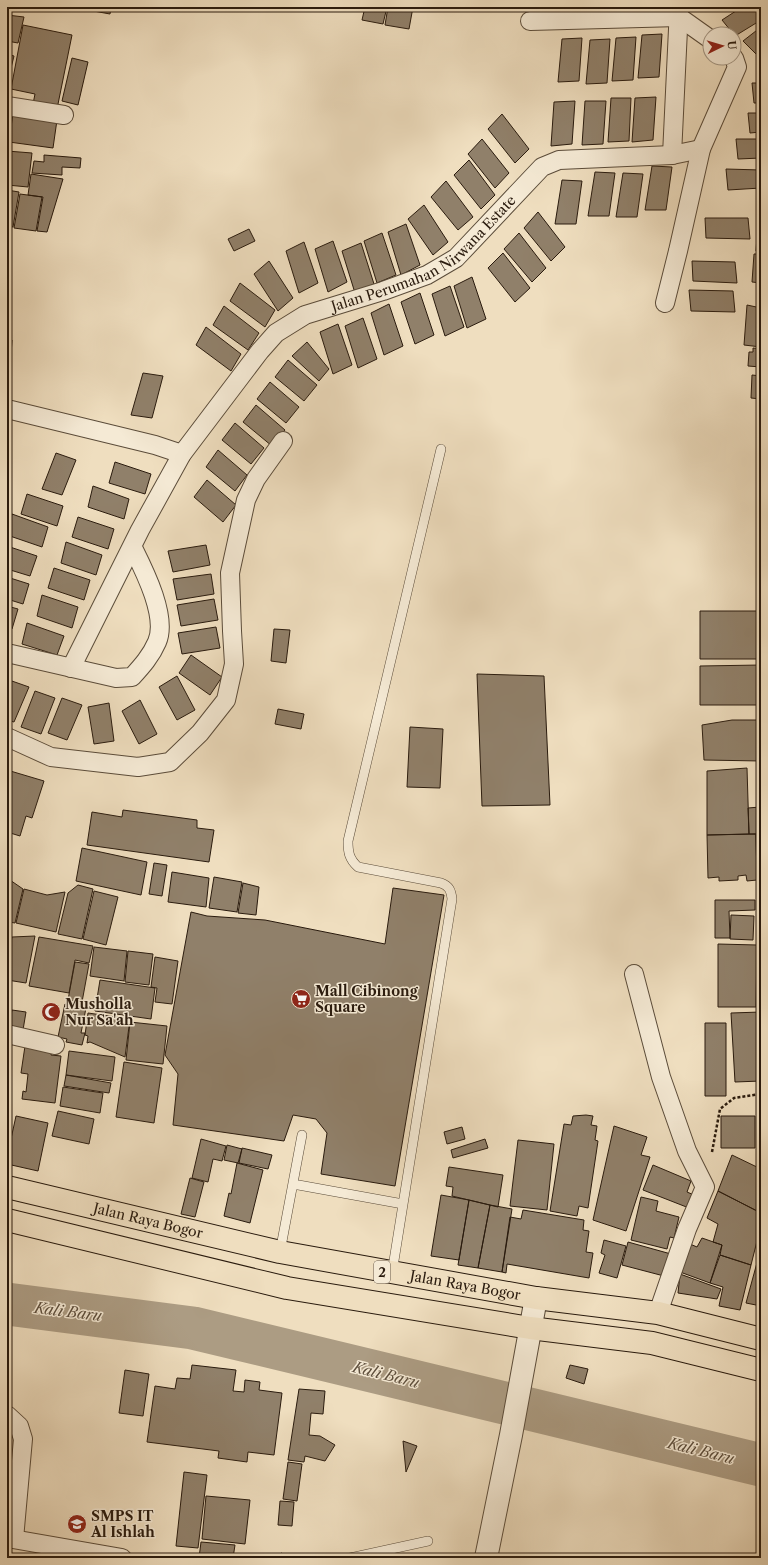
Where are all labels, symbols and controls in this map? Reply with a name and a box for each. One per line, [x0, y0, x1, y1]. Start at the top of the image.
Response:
north arrow [702, 26, 742, 66]
text: U [725, 40, 739, 50]
street label: Jalan Perumahan Nirwana Estate [327, 191, 520, 316]
place label: Mall Cibinong Square [315, 982, 419, 1016]
supermarket icon: Mall Cibinong Square [290, 988, 312, 1010]
place label: Musholla Nur Sa'ah [65, 995, 134, 1029]
mosque icon: Musholla Nur Sa'ah [40, 1001, 62, 1023]
street label: Jalan Raya Bogor [90, 1198, 205, 1242]
road number: 2 [374, 1261, 390, 1283]
street label: Jalan Raya Bogor [407, 1266, 522, 1304]
water label: Kali Baru [32, 1298, 103, 1325]
water label: Kali Baru [350, 1357, 421, 1392]
water label: Kali Baru [665, 1433, 736, 1468]
place label: SMPS IT Al Ishlah [90, 1507, 155, 1541]
school or university icon: SMPS IT Al Ishlah [66, 1513, 88, 1535]

